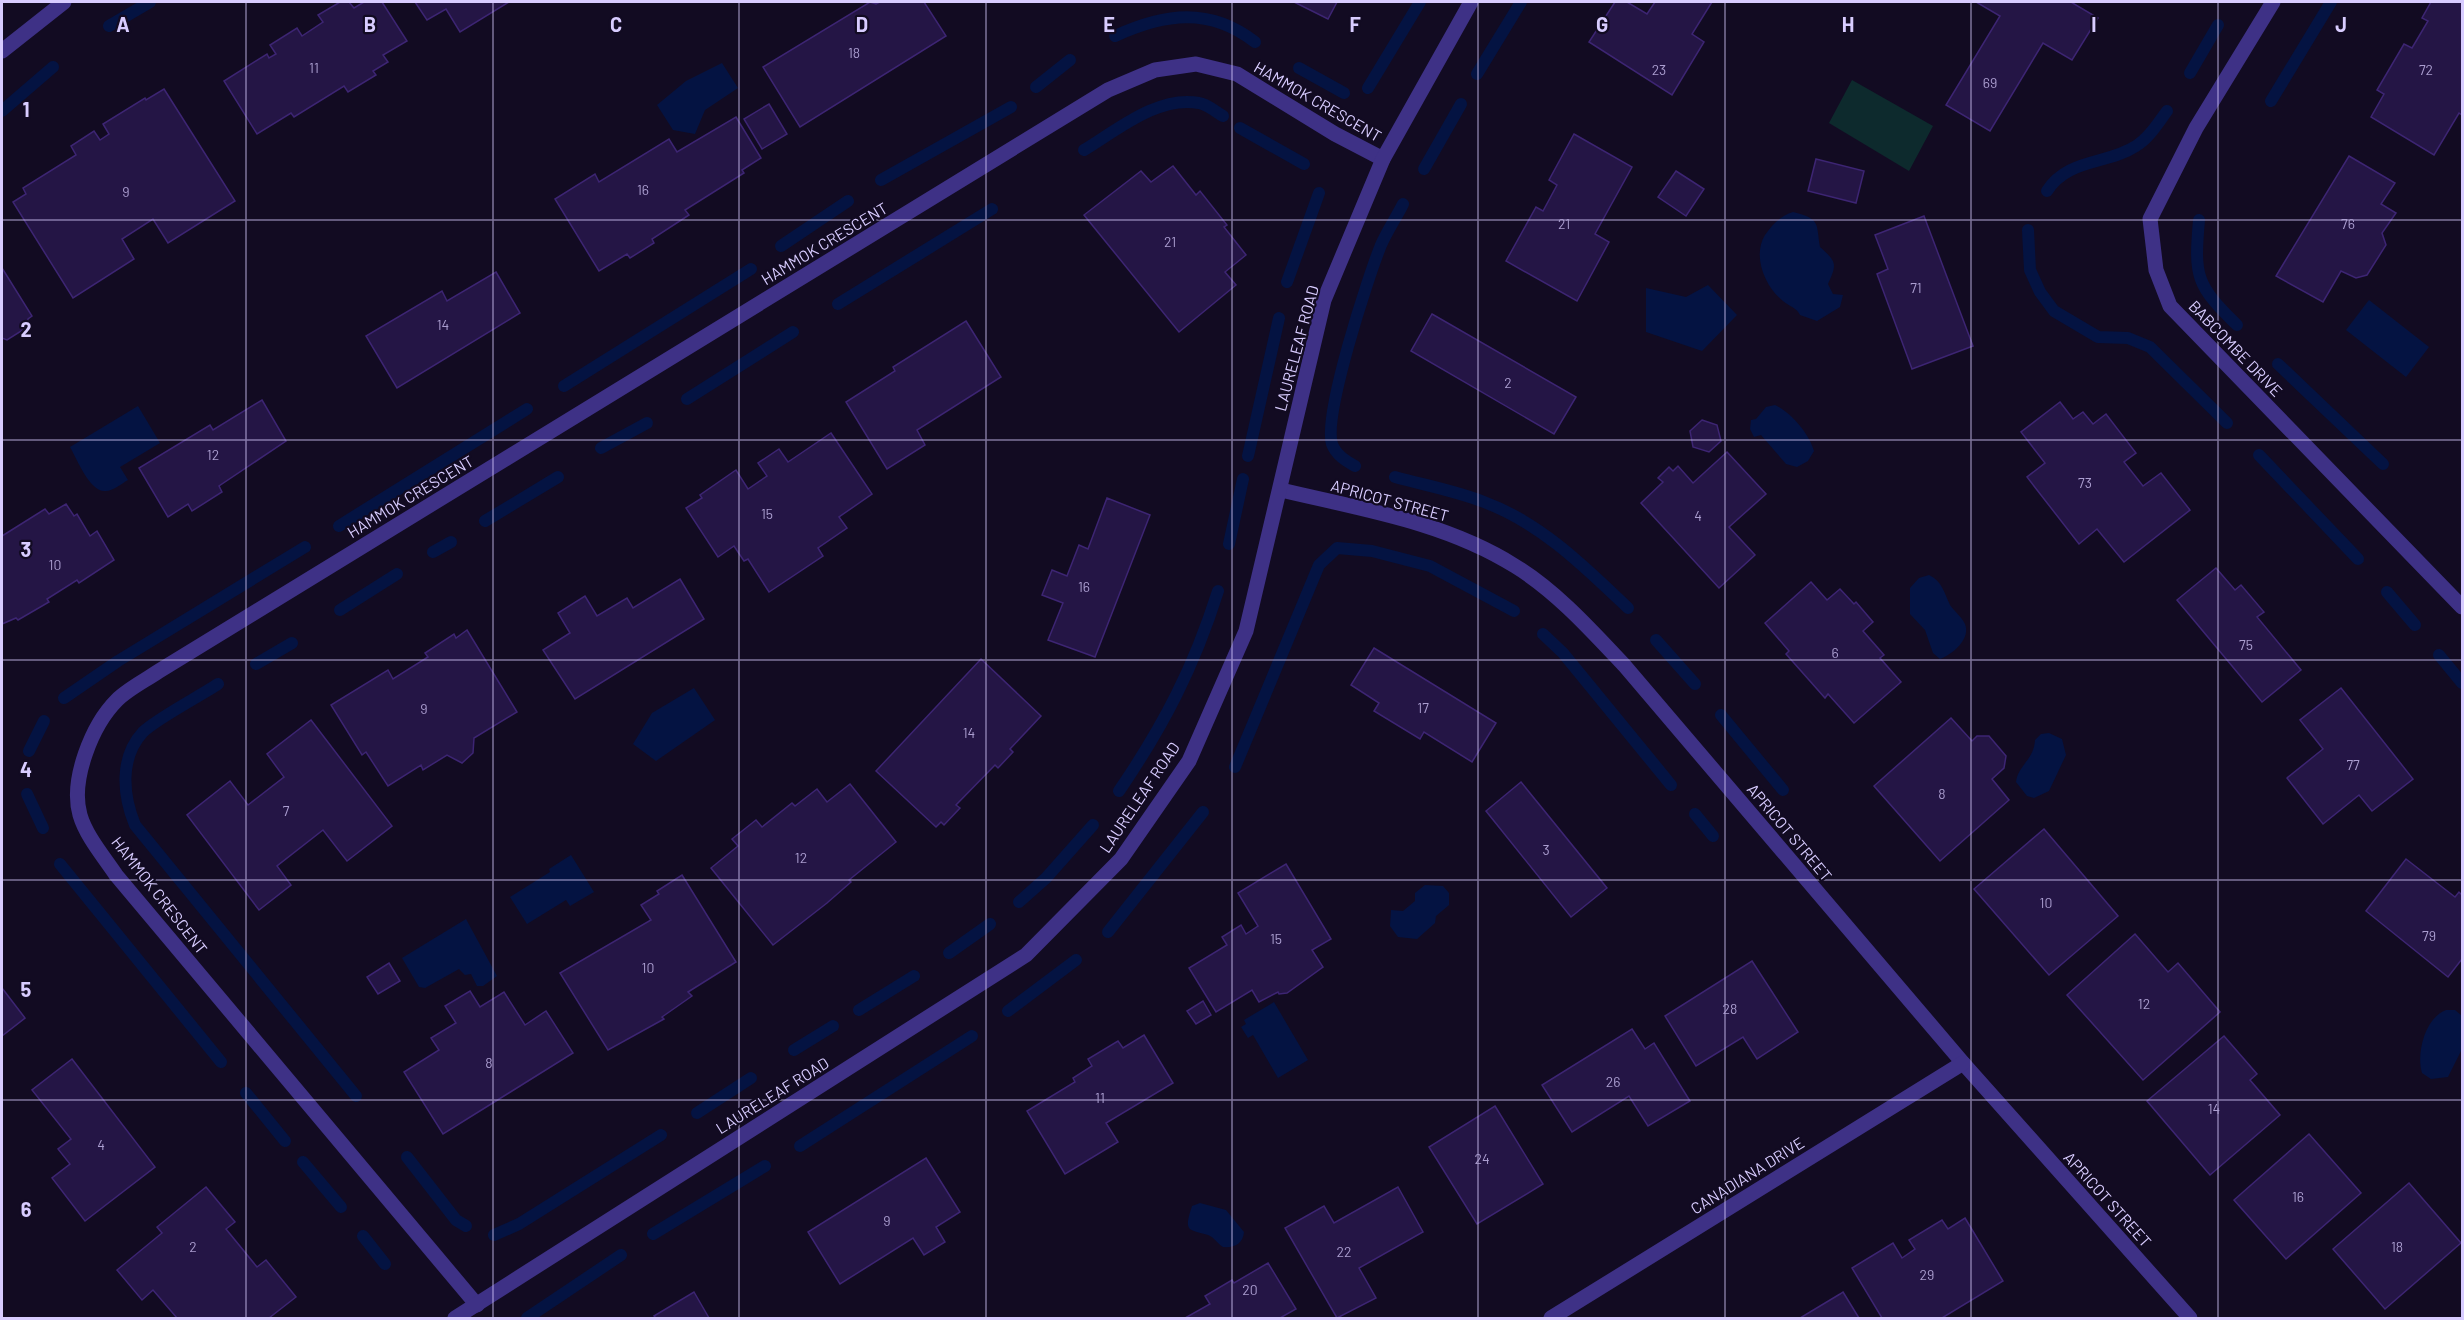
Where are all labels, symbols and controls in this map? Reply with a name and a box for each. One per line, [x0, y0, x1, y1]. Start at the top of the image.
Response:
text: A [116, 12, 130, 36]
text: B [364, 12, 376, 36]
text: C [610, 12, 622, 36]
text: D [856, 12, 868, 36]
text: E [1103, 12, 1115, 36]
text: F [1349, 12, 1361, 36]
text: G [1596, 12, 1608, 36]
text: H [1842, 12, 1854, 36]
text: I [2091, 12, 2097, 36]
text: J [2335, 12, 2347, 36]
house number: 18 [848, 44, 860, 61]
street label: HAMMOK CRESCENT [1251, 57, 1385, 145]
house number: 11 [309, 59, 319, 76]
house number: 23 [1652, 61, 1666, 78]
house number: 72 [2419, 61, 2433, 78]
house number: 69 [1983, 74, 1997, 91]
text: 1 [22, 97, 30, 121]
house number: 16 [637, 181, 649, 198]
house number: 9 [122, 183, 130, 200]
street label: HAMMOK CRESCENT [757, 198, 891, 288]
house number: 21 [1558, 215, 1570, 232]
house number: 76 [2341, 215, 2355, 232]
house number: 21 [1164, 233, 1176, 250]
house number: 71 [1910, 279, 1922, 296]
street label: LAURELEAF ROAD [1270, 283, 1322, 413]
street label: BABCOMBE DRIVE [2185, 296, 2287, 400]
house number: 14 [437, 316, 449, 333]
text: 2 [20, 317, 32, 341]
house number: 2 [1504, 374, 1512, 391]
house number: 12 [207, 446, 219, 463]
street label: HAMMOK CRESCENT [343, 451, 477, 541]
house number: 73 [2078, 474, 2092, 491]
street label: APRICOT STREET [1329, 475, 1451, 525]
house number: 15 [761, 505, 773, 522]
house number: 4 [1694, 507, 1702, 524]
text: 3 [21, 537, 31, 561]
house number: 10 [49, 556, 61, 573]
house number: 16 [1078, 578, 1090, 595]
house number: 75 [2239, 636, 2253, 653]
house number: 6 [1831, 644, 1839, 661]
house number: 17 [1417, 699, 1429, 716]
house number: 9 [420, 700, 428, 717]
house number: 14 [963, 724, 975, 741]
street label: LAURELEAF ROAD [1095, 738, 1183, 856]
house number: 77 [2346, 756, 2360, 773]
text: 4 [20, 757, 32, 781]
street label: APRICOT STREET [1744, 779, 1836, 885]
house number: 8 [1938, 785, 1946, 802]
house number: 7 [283, 802, 290, 819]
street label: HAMMOK CRESCENT [108, 832, 212, 958]
house number: 3 [1542, 841, 1550, 858]
house number: 12 [795, 849, 807, 866]
house number: 10 [2040, 894, 2052, 911]
house number: 79 [2422, 927, 2436, 944]
house number: 15 [1270, 930, 1282, 947]
house number: 10 [642, 959, 654, 976]
text: 5 [21, 977, 32, 1001]
house number: 12 [2138, 995, 2150, 1012]
house number: 28 [1723, 1000, 1737, 1017]
street label: LAURELEAF ROAD [712, 1053, 832, 1137]
house number: 8 [485, 1054, 493, 1071]
house number: 26 [1606, 1073, 1620, 1090]
house number: 11 [1095, 1089, 1105, 1106]
house number: 14 [2208, 1100, 2220, 1117]
street label: CANADIANA DRIVE [1687, 1132, 1807, 1218]
house number: 4 [97, 1136, 105, 1153]
street label: APRICOT STREET [2060, 1148, 2156, 1250]
house number: 24 [1474, 1150, 1490, 1167]
house number: 16 [2292, 1188, 2304, 1205]
text: 6 [21, 1197, 32, 1221]
house number: 9 [883, 1212, 891, 1229]
house number: 2 [189, 1238, 197, 1255]
house number: 18 [2391, 1238, 2403, 1255]
house number: 22 [1336, 1243, 1352, 1260]
house number: 29 [1920, 1266, 1934, 1283]
house number: 20 [1242, 1281, 1258, 1298]

